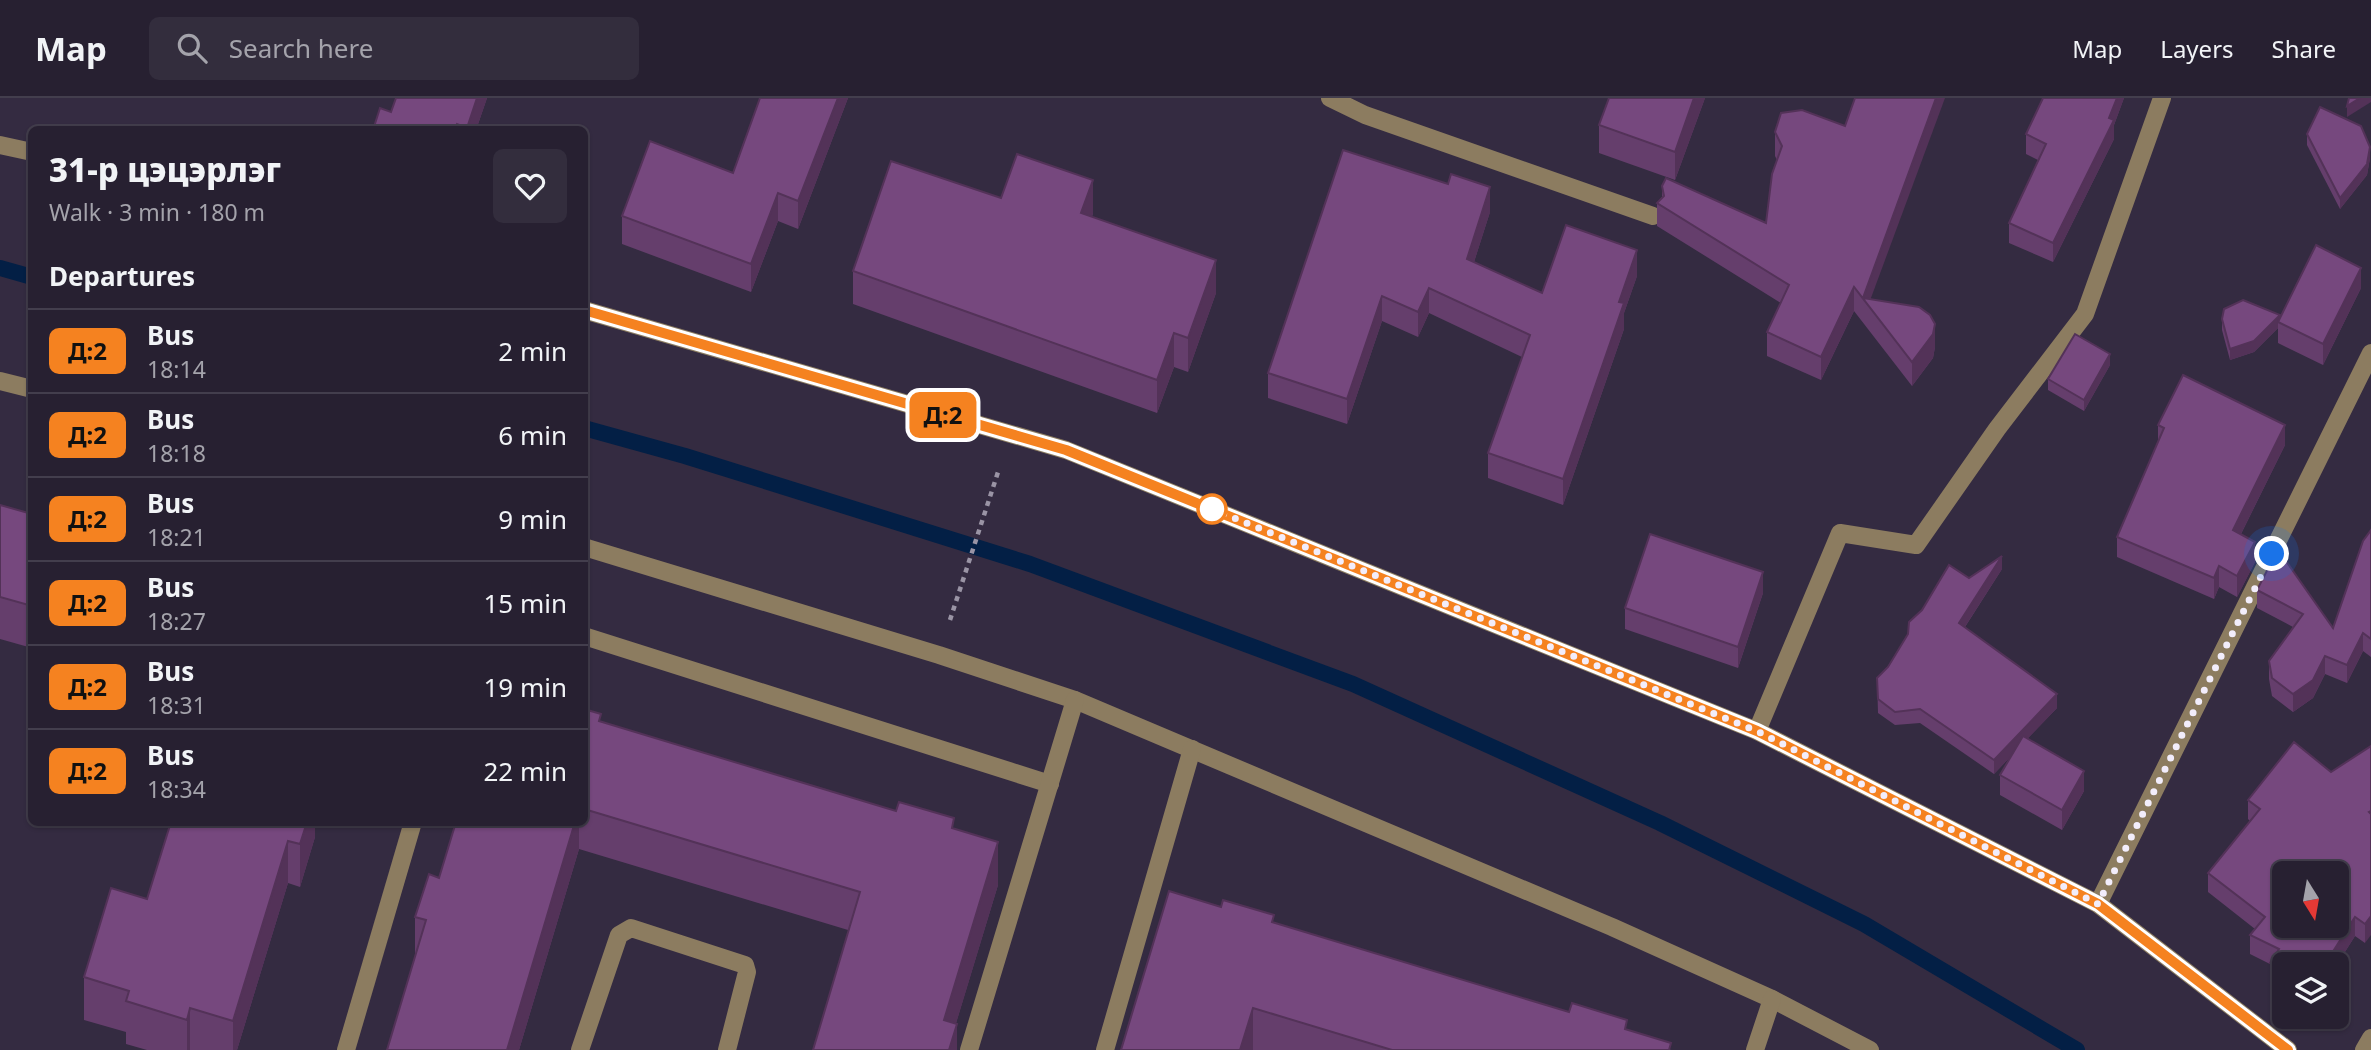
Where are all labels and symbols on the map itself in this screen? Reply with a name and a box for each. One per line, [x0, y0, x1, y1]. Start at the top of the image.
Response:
line badge: Д:2 [903, 392, 983, 438]
unlabelled marker [1197, 494, 1227, 524]
your location [2254, 536, 2289, 571]
north arrow [2272, 861, 2348, 938]

